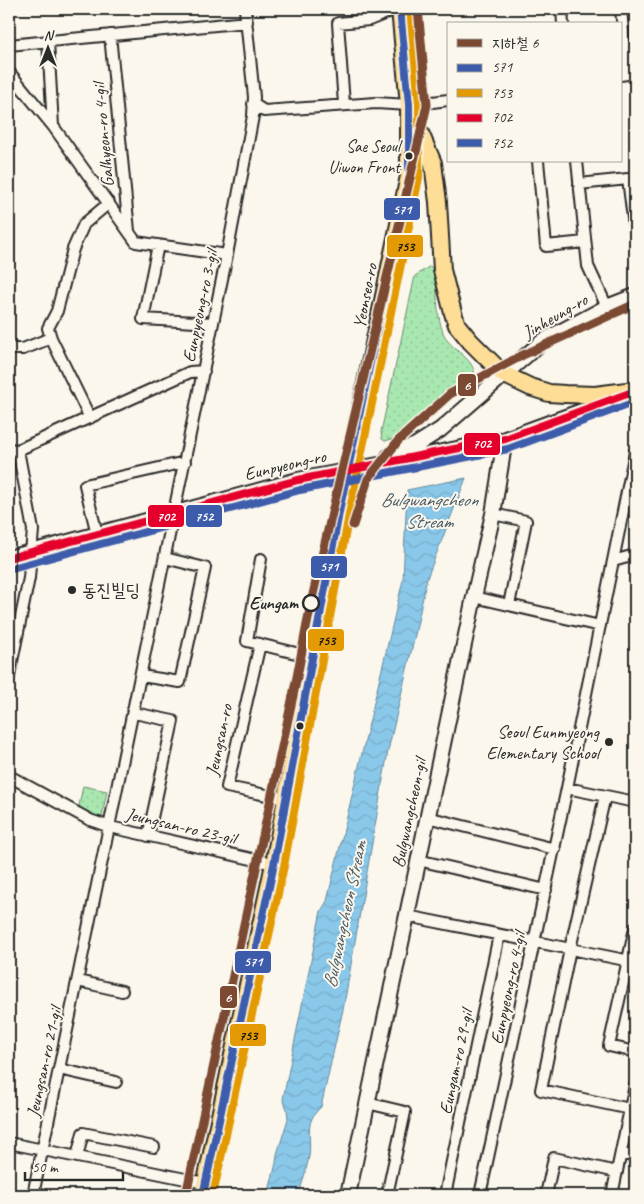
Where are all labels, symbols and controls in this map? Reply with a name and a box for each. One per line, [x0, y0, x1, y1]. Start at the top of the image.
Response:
north arrow [22, 22, 72, 72]
legend [447, 22, 622, 162]
text: N [44, 27, 55, 44]
text: 지하철 6 [492, 34, 540, 53]
text: 571 [492, 58, 514, 77]
street label: Galhyeon-ro 4-gil [87, 79, 119, 188]
text: 753 [492, 84, 514, 103]
text: 702 [492, 108, 514, 127]
text: 752 [492, 134, 514, 153]
place label: Sae Seoul Uiwon Front [328, 136, 403, 178]
marker: Sae Seoul Uiwon Front [404, 151, 414, 161]
line badge: 571 [383, 197, 421, 221]
text: 571 [393, 201, 413, 218]
line badge: 753 [386, 234, 424, 258]
text: 753 [396, 238, 416, 255]
street label: Eunpyeong-ro 3-gil [177, 245, 223, 364]
street label: Yeonseo-ro [348, 260, 382, 330]
street label: Jinheung-ro [518, 288, 593, 344]
line badge: 6 [457, 373, 477, 397]
text: 6 [464, 377, 472, 394]
line badge: 702 [463, 432, 501, 456]
text: 702 [473, 435, 493, 452]
street label: Eunpyeong-ro [242, 445, 329, 485]
water label: Bulgwangcheon Stream [380, 488, 479, 534]
line badge: 702 [147, 504, 185, 528]
line badge: 752 [185, 504, 223, 528]
text: 702 [157, 508, 177, 525]
text: 752 [195, 508, 215, 525]
line badge: 571 [310, 555, 348, 579]
text: 571 [320, 558, 340, 575]
place label: 동진빌딩 [82, 579, 140, 601]
marker: 동진빌딩 [66, 584, 78, 596]
place label: Eungam [249, 592, 299, 614]
marker: Eungam [302, 594, 320, 612]
line badge: 753 [307, 628, 345, 652]
text: 753 [317, 632, 337, 649]
street label: Jeungsan-ro [200, 701, 238, 779]
unlabelled marker [295, 721, 305, 731]
place label: Seoul Eunmyeong Elementary School [487, 721, 602, 764]
marker: Seoul Eunmyeong Elementary School [603, 736, 615, 748]
street label: Bulgwangcheon-gil [387, 754, 432, 870]
street label: Jeungsan-ro 23-gil [123, 802, 241, 850]
water label: Bulgwangcheon Stream [318, 836, 373, 990]
street label: Eunpyeong-ro 4-gil [485, 927, 531, 1046]
line badge: 571 [234, 950, 272, 974]
text: 571 [244, 953, 264, 970]
line badge: 6 [219, 985, 238, 1009]
text: 6 [225, 989, 233, 1006]
street label: Jeungsan-ro 21-gil [21, 1002, 67, 1120]
street label: Eungam-ro 29-gil [434, 1005, 478, 1116]
line badge: 753 [229, 1023, 267, 1047]
text: 753 [239, 1027, 259, 1044]
scale bar [25, 1149, 122, 1181]
text: 50 m [32, 1158, 59, 1177]

